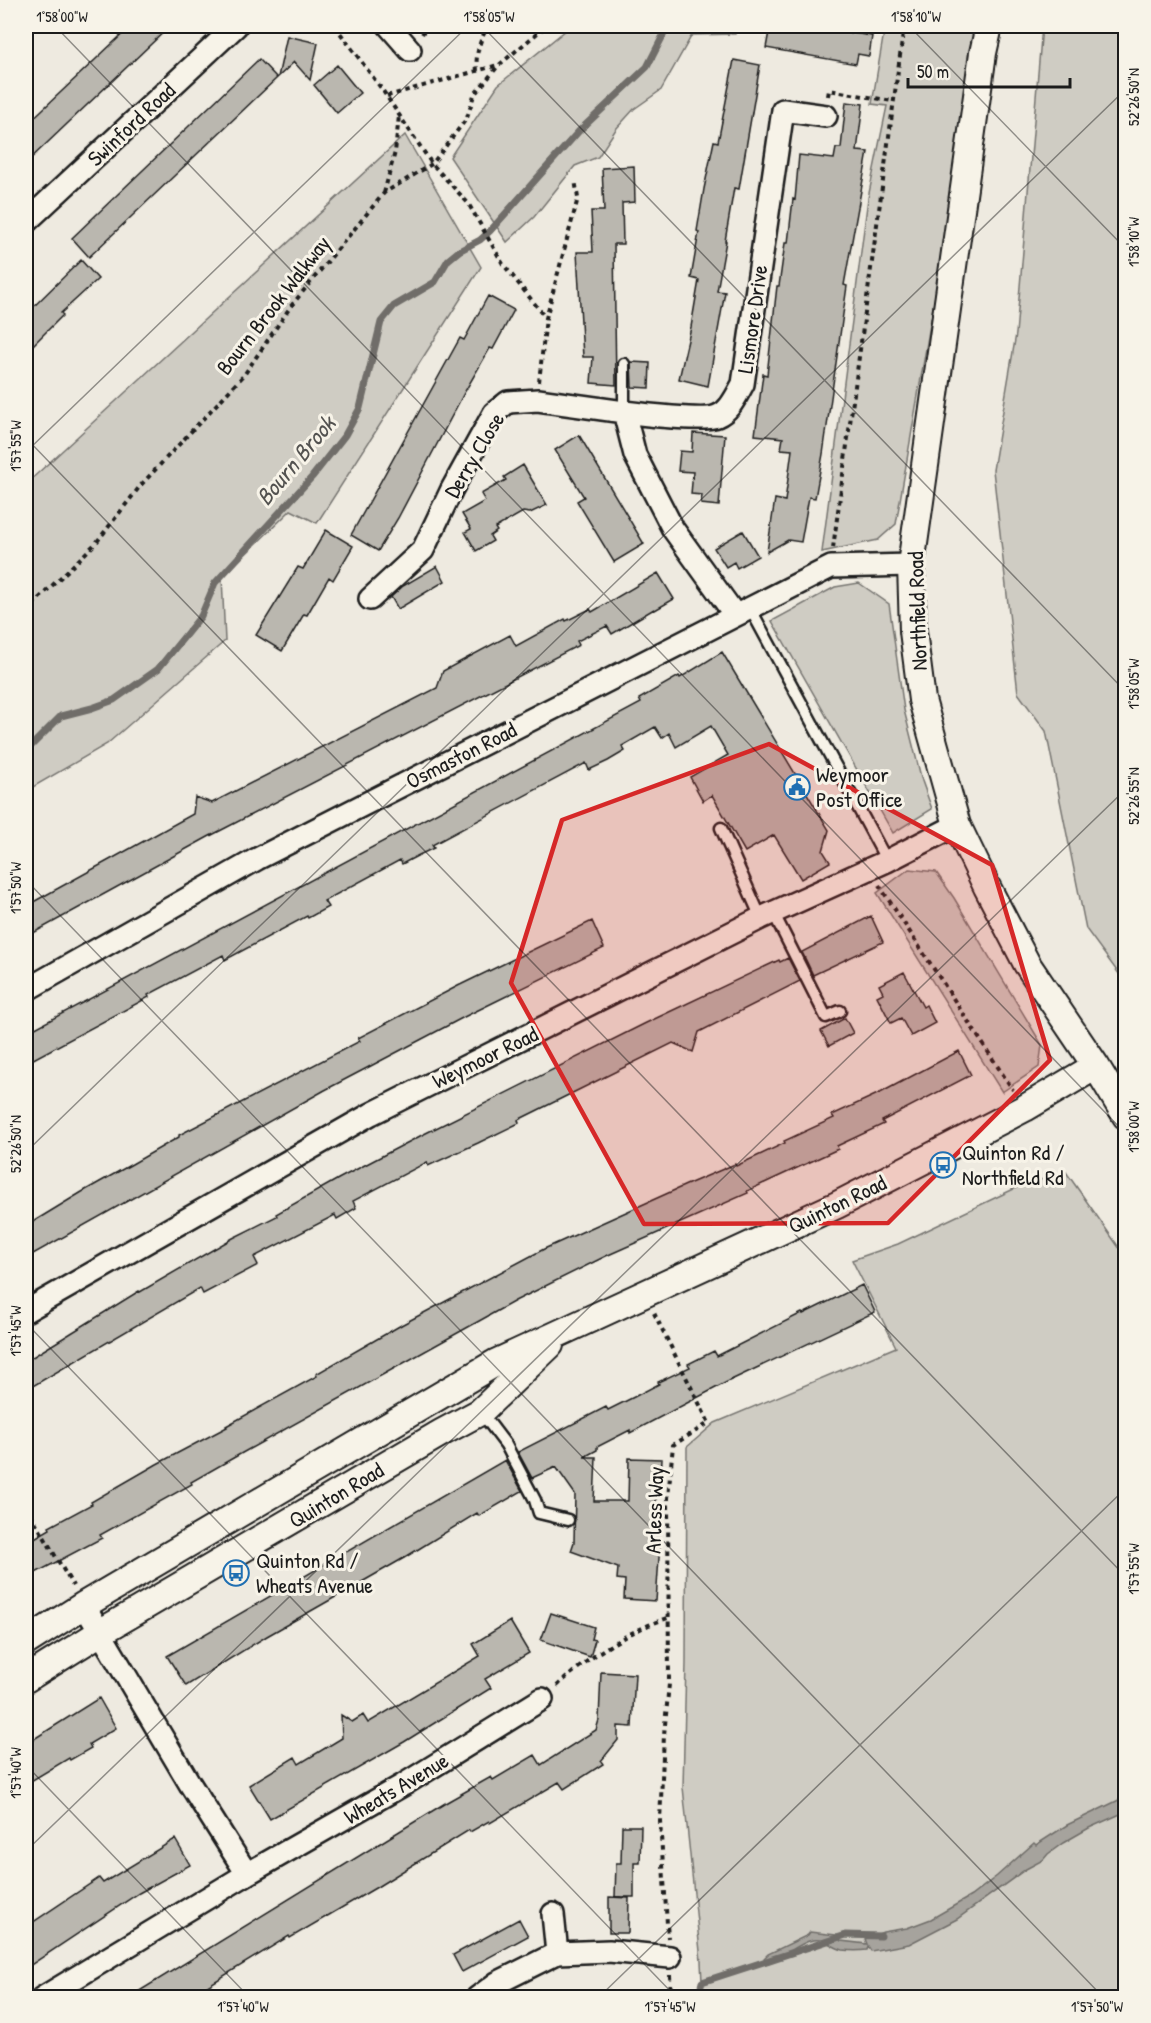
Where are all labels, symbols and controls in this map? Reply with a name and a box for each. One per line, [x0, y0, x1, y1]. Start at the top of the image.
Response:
text: 1°58'00"W [36, 6, 88, 27]
text: 1°58'05"W [463, 6, 515, 27]
text: 1°58'10"W [891, 6, 942, 27]
scale bar [908, 51, 1070, 89]
text: 50 m [917, 59, 949, 84]
text: 52°26'50"N [1123, 68, 1144, 126]
street label: Swinford Road [81, 75, 182, 173]
text: 1°58'10"W [1123, 216, 1144, 267]
street label: Bourn Brook Walkway [209, 229, 337, 381]
street label: Lismore Drive [730, 263, 774, 375]
water label: Bourn Brook [248, 407, 343, 512]
street label: Derry Close [437, 407, 511, 503]
text: 1°57'55"W [5, 419, 26, 472]
street label: Northfield Road [900, 551, 934, 671]
text: 1°58'05"W [1123, 658, 1144, 710]
street label: Osmaston Road [401, 714, 522, 796]
place label: Weymoor Post Office [816, 759, 903, 814]
text: 52°26'55"N [1123, 767, 1144, 825]
public building icon: Weymoor Post Office [782, 772, 812, 802]
text: 1°57'50"W [5, 861, 26, 914]
street label: Weymoor Road [427, 1018, 543, 1095]
text: 1°58'00"W [1123, 1101, 1144, 1153]
text: 52°26'50"N [5, 1115, 26, 1173]
place label: Quinton Rd / Northfield Rd [962, 1137, 1064, 1192]
bus stop icon: Quinton Rd / Northfield Rd [928, 1150, 958, 1180]
street label: Quinton Road [783, 1167, 891, 1241]
text: 1°57'45"W [5, 1305, 26, 1356]
street label: Quinton Road [283, 1455, 389, 1535]
street label: Arless Way [637, 1466, 671, 1554]
text: 1°57'55"W [1123, 1542, 1144, 1595]
place label: Quinton Rd / Wheats Avenue [256, 1545, 373, 1600]
bus stop icon: Quinton Rd / Wheats Avenue [221, 1558, 251, 1588]
street label: Wheats Avenue [338, 1745, 454, 1831]
text: 1°57'40"W [5, 1747, 26, 1799]
text: 1°57'40"W [217, 1996, 269, 2017]
text: 1°57'45"W [645, 1996, 696, 2017]
text: 1°57'50"W [1071, 1996, 1124, 2017]

